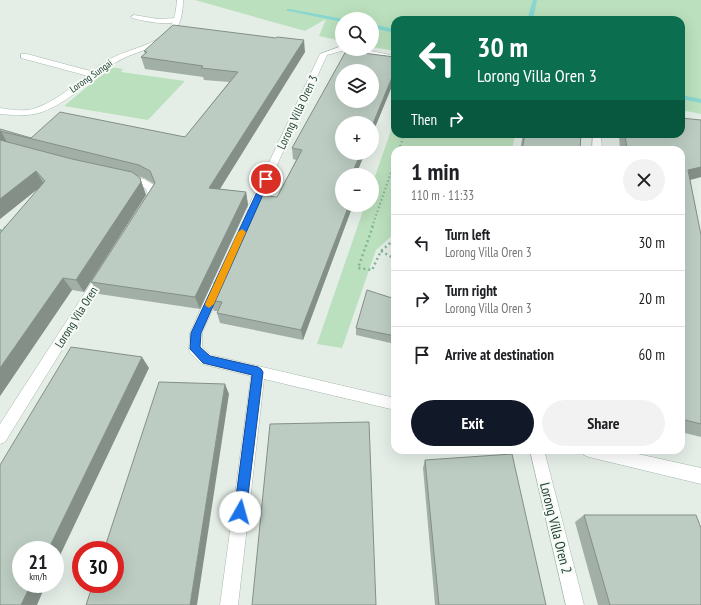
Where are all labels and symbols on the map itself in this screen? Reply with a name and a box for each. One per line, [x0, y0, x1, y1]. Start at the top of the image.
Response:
street label: Lorong Sungai [67, 57, 115, 95]
street label: Lorong Villa Oren 3 [273, 73, 321, 151]
pin [249, 162, 283, 196]
street label: Lorong Vila Oren [51, 284, 101, 350]
street label: Lorong Villa Oren 2 [536, 481, 576, 575]
position arrow [219, 491, 261, 533]
speed limit sign: 30 [72, 541, 124, 593]

